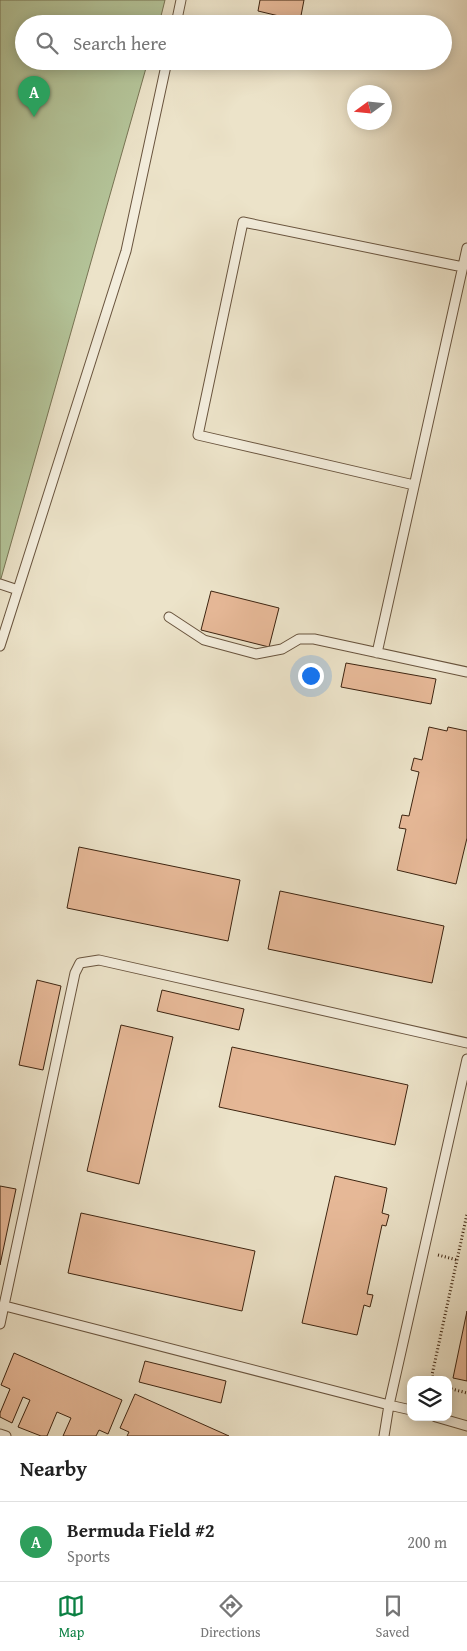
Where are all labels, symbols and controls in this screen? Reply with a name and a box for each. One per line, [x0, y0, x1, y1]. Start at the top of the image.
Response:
search box [15, 15, 452, 70]
icon: search [33, 29, 61, 57]
text: Search here [73, 29, 167, 57]
pin: A [18, 76, 50, 117]
north arrow [347, 85, 392, 130]
your location [298, 663, 324, 689]
map controls [407, 1376, 452, 1421]
button: layers [407, 1376, 452, 1421]
text: Nearby [20, 1453, 87, 1484]
text: Bermuda Field #2 [67, 1516, 215, 1544]
text: A [31, 1530, 41, 1554]
text: 200 m [407, 1530, 447, 1554]
text: Sports [67, 1544, 110, 1568]
tab: Map [57, 1592, 85, 1642]
tab: Directions [200, 1592, 261, 1642]
tab: Saved [376, 1592, 410, 1642]

